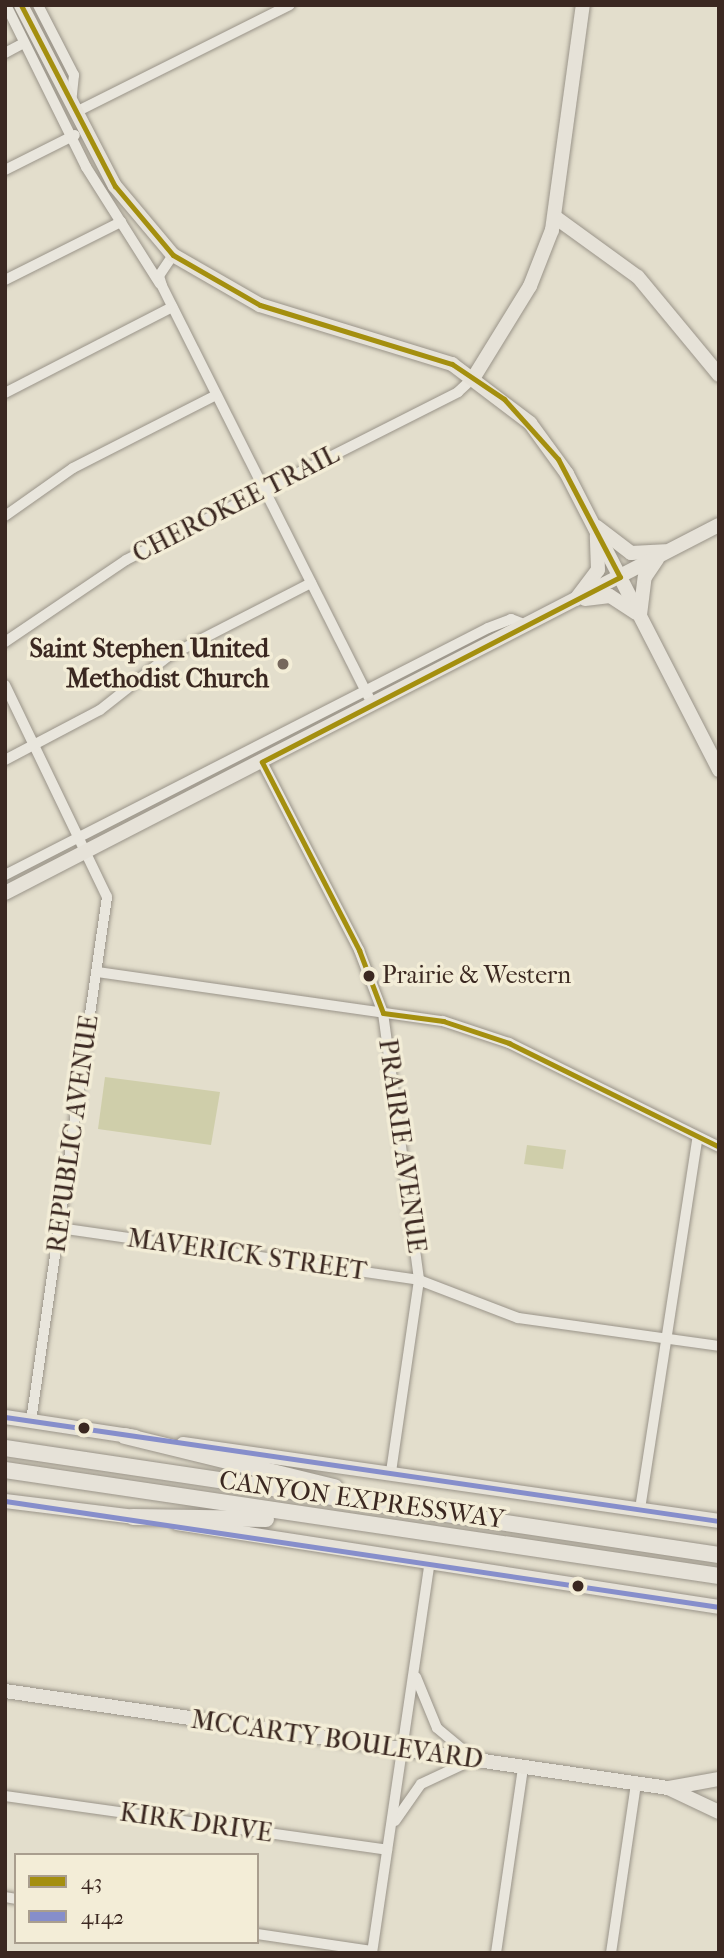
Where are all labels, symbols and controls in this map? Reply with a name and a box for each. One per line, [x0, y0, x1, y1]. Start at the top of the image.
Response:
street label: CHEROKEE TRAIL [128, 438, 344, 570]
place label: Saint Stephen United Methodist Church [30, 633, 269, 694]
marker: Saint Stephen United Methodist Church [275, 656, 291, 672]
place label: Prairie & Western [382, 962, 571, 990]
marker: Prairie & Western [362, 969, 376, 983]
street label: REPUBLIC AVENUE [41, 1013, 105, 1255]
street label: PRAIRIE AVENUE [372, 1037, 432, 1255]
street label: MAVERICK STREET [125, 1223, 369, 1287]
unlabelled marker [77, 1421, 91, 1435]
street label: CANYON EXPRESSWAY [217, 1465, 507, 1535]
unlabelled marker [571, 1579, 585, 1593]
street label: MCCARTY BOULEVARD [189, 1704, 485, 1776]
street label: KIRK DRIVE [118, 1797, 274, 1849]
legend [14, 1853, 259, 1944]
text: 43 [81, 1870, 102, 1894]
text: 4142 [81, 1905, 124, 1929]

